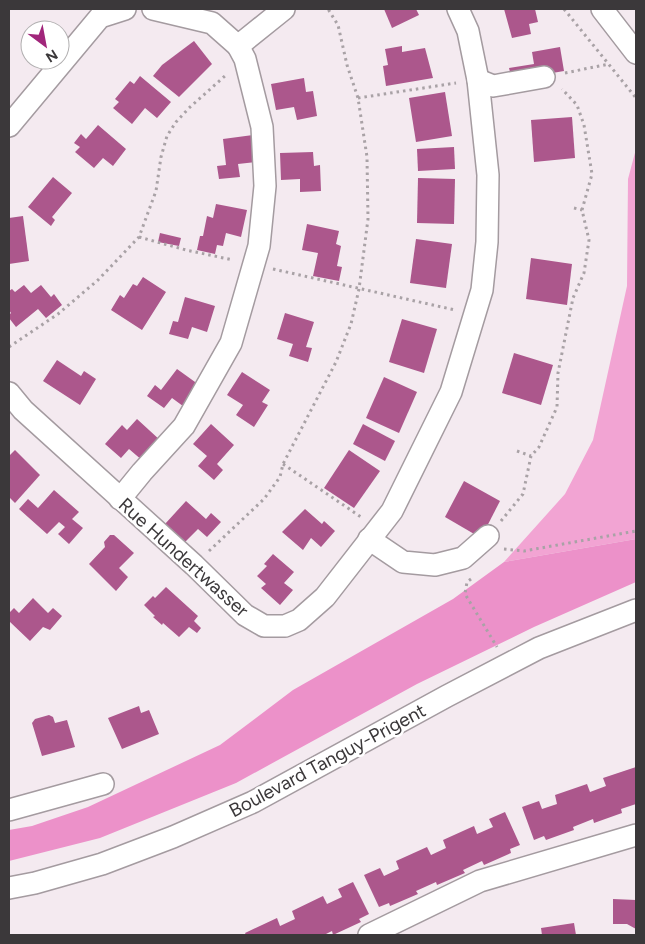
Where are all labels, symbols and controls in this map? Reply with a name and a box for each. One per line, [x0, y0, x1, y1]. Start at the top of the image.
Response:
north arrow [20, 20, 70, 70]
text: N [43, 46, 61, 66]
street label: Rue Hundertwasser [114, 493, 254, 622]
street label: Boulevard Tanguy-Prigent [225, 699, 430, 822]

